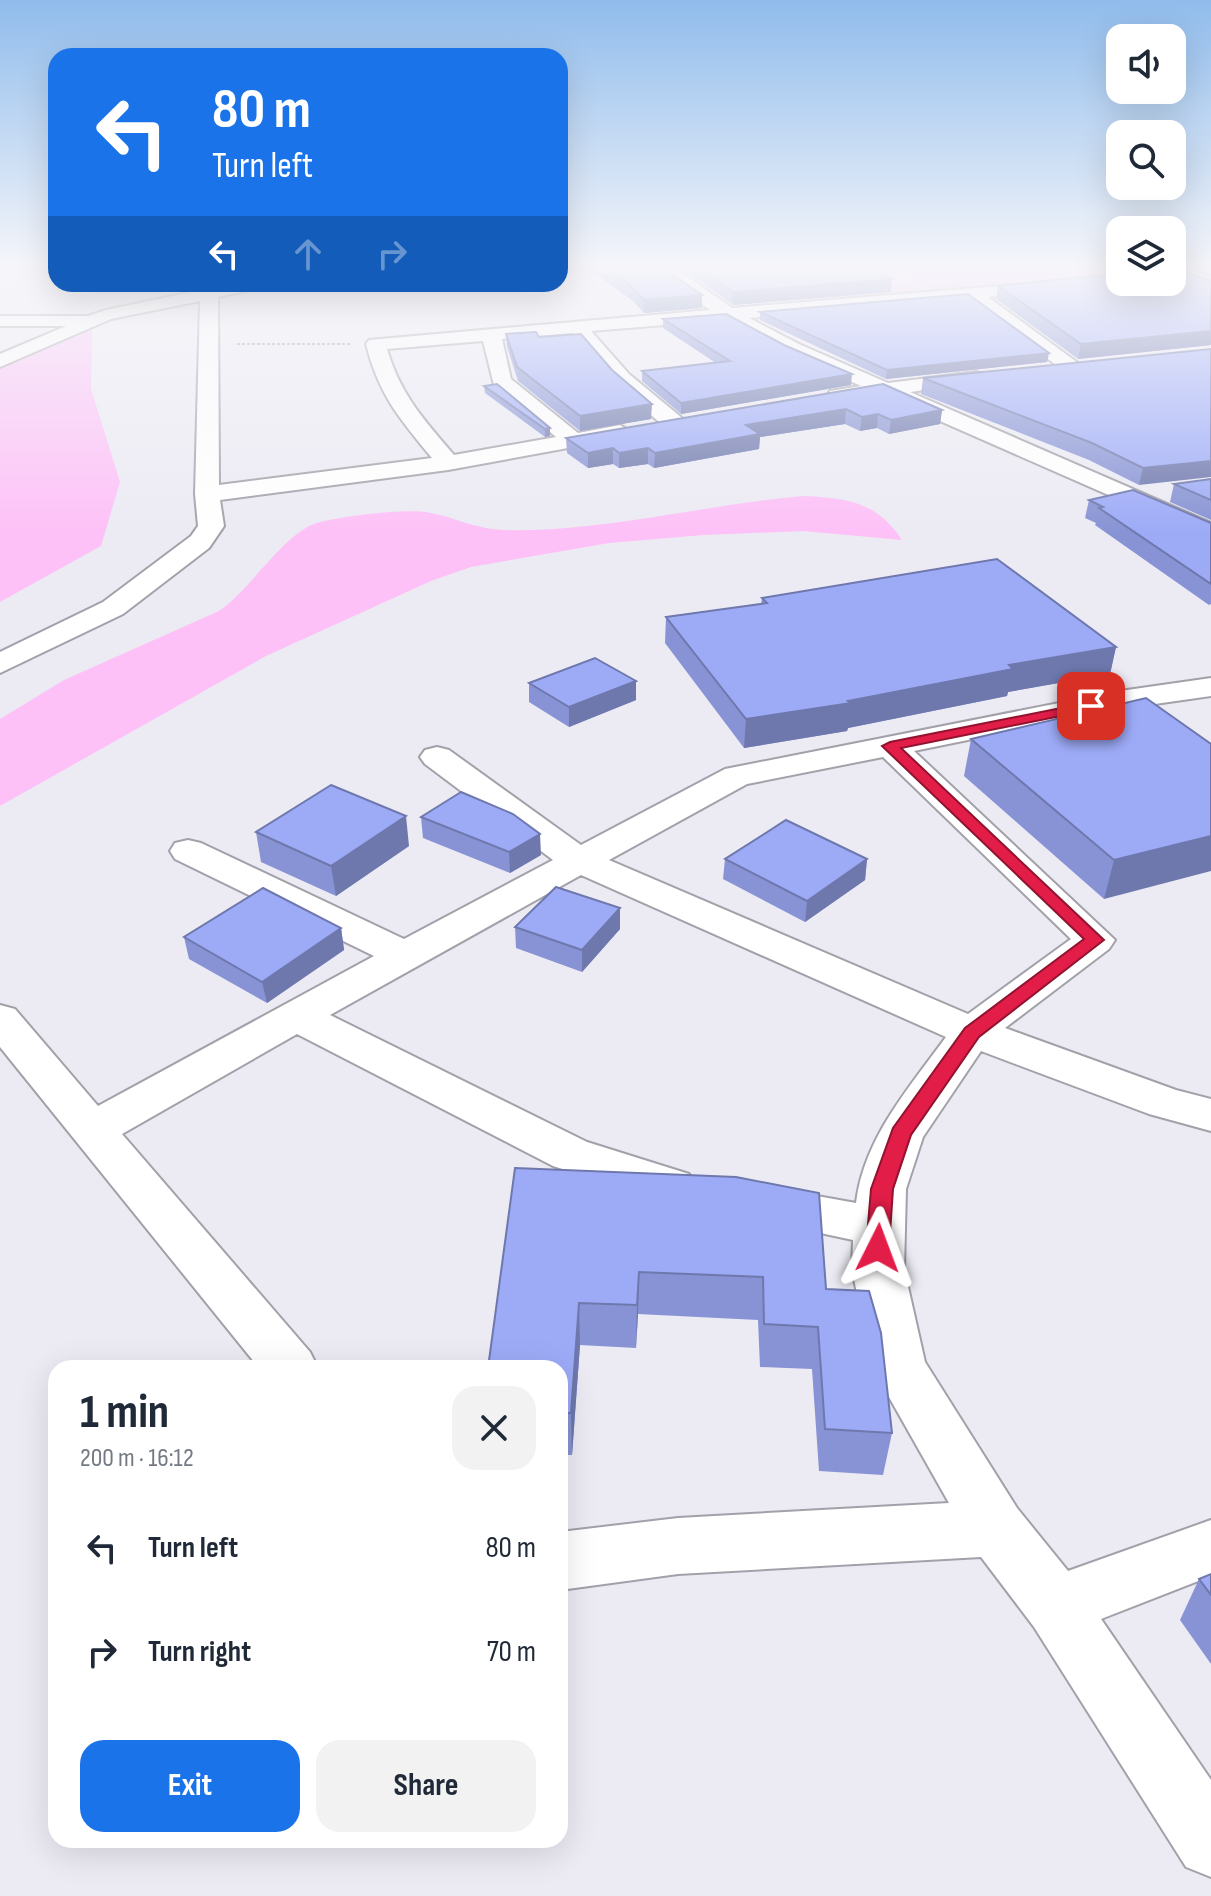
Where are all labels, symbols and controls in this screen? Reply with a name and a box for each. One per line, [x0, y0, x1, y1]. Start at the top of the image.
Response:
map controls [1106, 24, 1186, 296]
button: sound [1106, 24, 1186, 104]
text: 80 m [212, 77, 311, 144]
icon: left [80, 80, 184, 184]
button: search [1106, 120, 1186, 200]
text: Turn left [212, 145, 313, 188]
button: layers [1106, 216, 1186, 296]
icon: left [202, 232, 246, 276]
icon: ahead [286, 232, 330, 276]
icon: right [370, 232, 414, 276]
pin [1057, 672, 1125, 740]
icon: arrive [1069, 684, 1113, 728]
position arrow [836, 1206, 920, 1290]
text: 1 min [80, 1384, 169, 1441]
button: close [452, 1386, 536, 1470]
text: 200 m · 16:12 [80, 1443, 194, 1474]
icon: left [80, 1526, 124, 1570]
text: Turn left [148, 1530, 238, 1566]
text: 80 m [485, 1530, 536, 1566]
icon: right [80, 1630, 124, 1674]
text: Turn right [148, 1634, 251, 1670]
text: 70 m [487, 1634, 536, 1670]
button: Exit [80, 1740, 300, 1832]
button: Share [316, 1740, 536, 1832]

